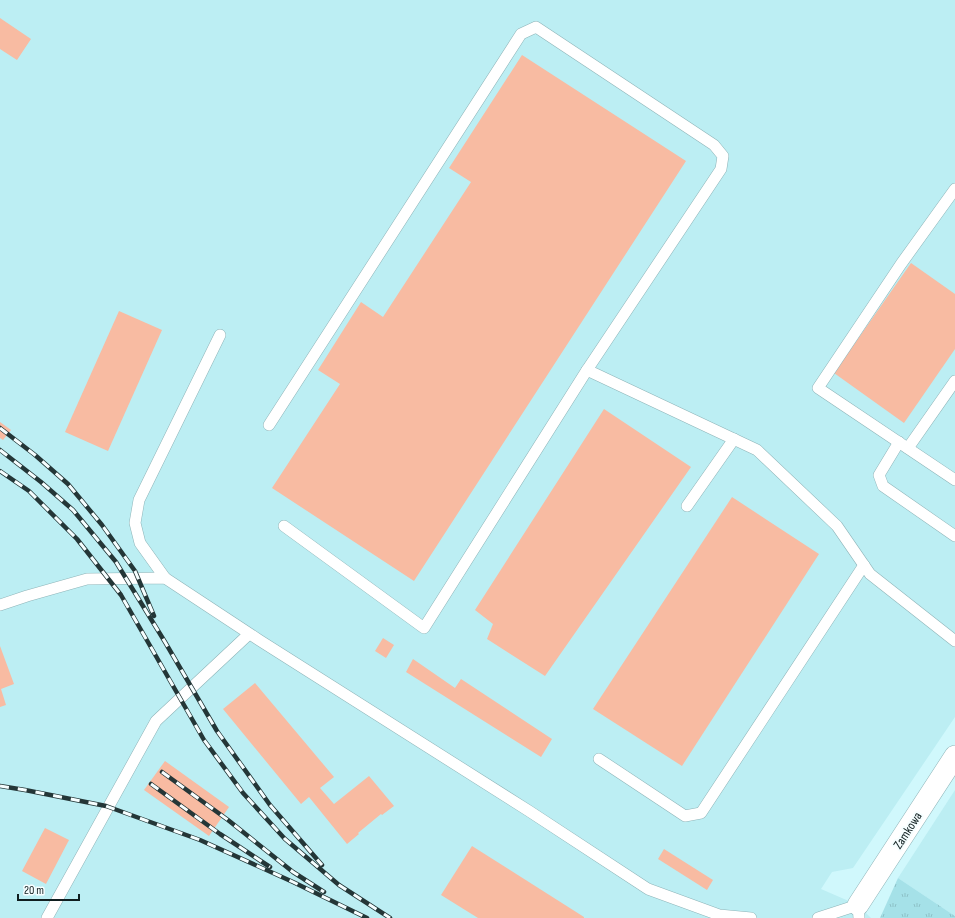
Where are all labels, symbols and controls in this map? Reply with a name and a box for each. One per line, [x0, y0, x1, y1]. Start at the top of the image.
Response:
street label: Zamkowa [890, 809, 926, 852]
scale bar [18, 876, 79, 902]
text: 20 m [24, 883, 44, 898]

